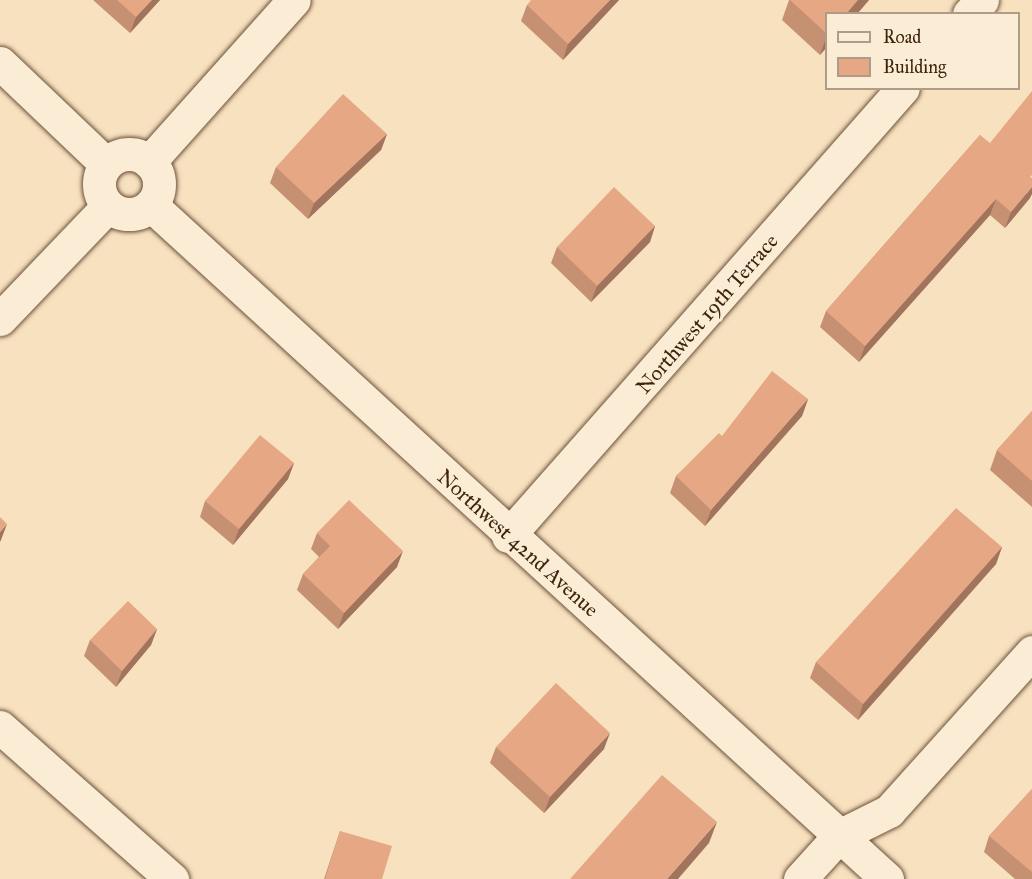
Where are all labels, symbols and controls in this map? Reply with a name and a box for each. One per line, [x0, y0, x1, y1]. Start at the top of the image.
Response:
legend [825, 12, 1020, 90]
text: Road [883, 26, 921, 48]
text: Building [883, 56, 946, 78]
street label: Northwest 19th Terrace [631, 229, 783, 399]
street label: Northwest 42nd Avenue [432, 464, 604, 622]

